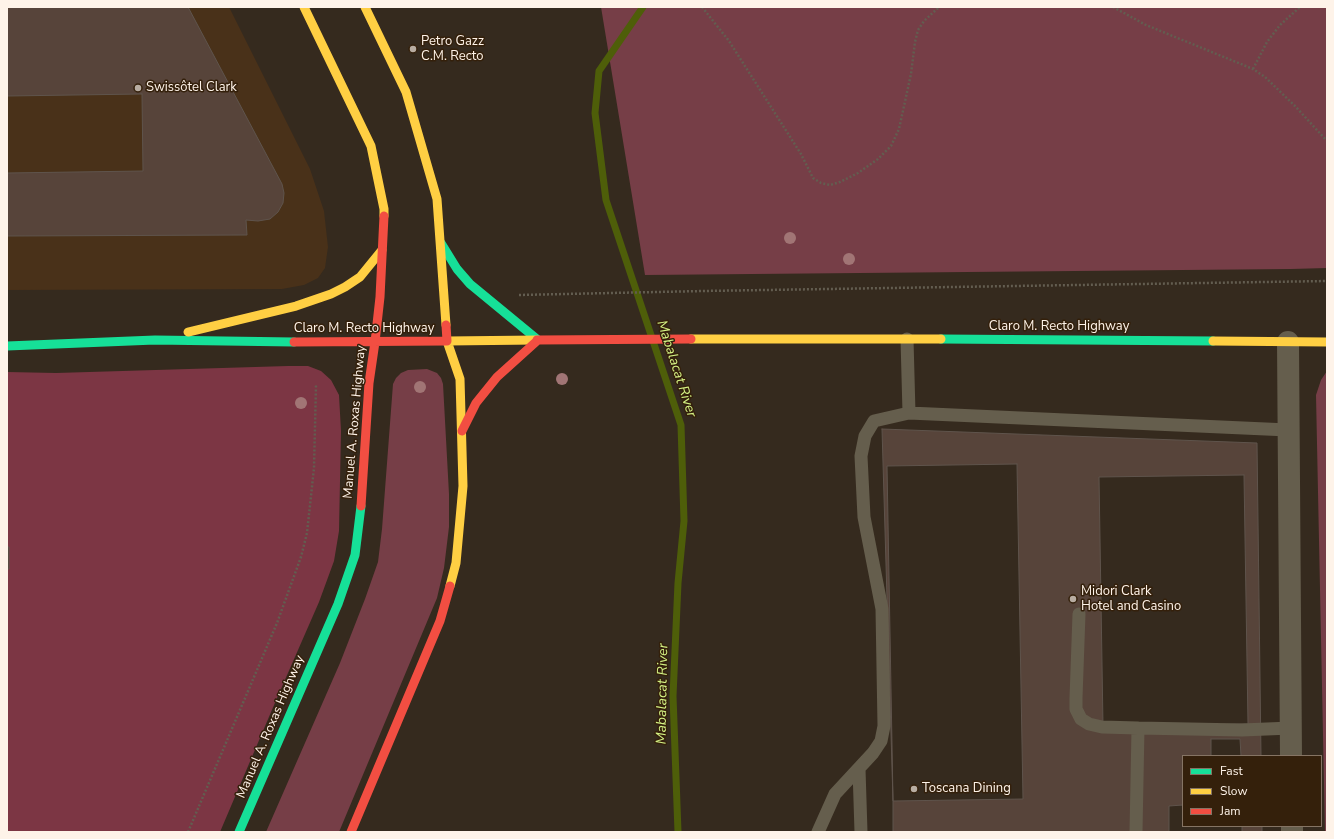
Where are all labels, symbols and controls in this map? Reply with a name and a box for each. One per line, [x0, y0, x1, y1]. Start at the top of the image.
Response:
place label: Petro Gazz C.M. Recto [421, 34, 484, 65]
marker: Petro Gazz C.M. Recto [408, 44, 418, 54]
place label: Swissôtel Clark [146, 80, 237, 96]
marker: Swissôtel Clark [133, 83, 143, 93]
water label: Mabalacat River [652, 318, 700, 420]
street label: Claro M. Recto Highway [989, 319, 1129, 335]
street label: Claro M. Recto Highway [294, 321, 434, 337]
street label: Manuel A. Roxas Highway [341, 345, 369, 499]
place label: Midori Clark Hotel and Casino [1081, 584, 1181, 615]
marker: Midori Clark Hotel and Casino [1068, 594, 1078, 604]
water label: Mabalacat River [654, 643, 672, 745]
street label: Manuel A. Roxas Highway [234, 653, 308, 801]
legend [1182, 755, 1322, 827]
text: Fast [1220, 763, 1243, 779]
place label: Toscana Dining [922, 781, 1011, 797]
text: Slow [1220, 783, 1248, 799]
marker: Toscana Dining [909, 784, 919, 794]
text: Jam [1220, 803, 1241, 819]

